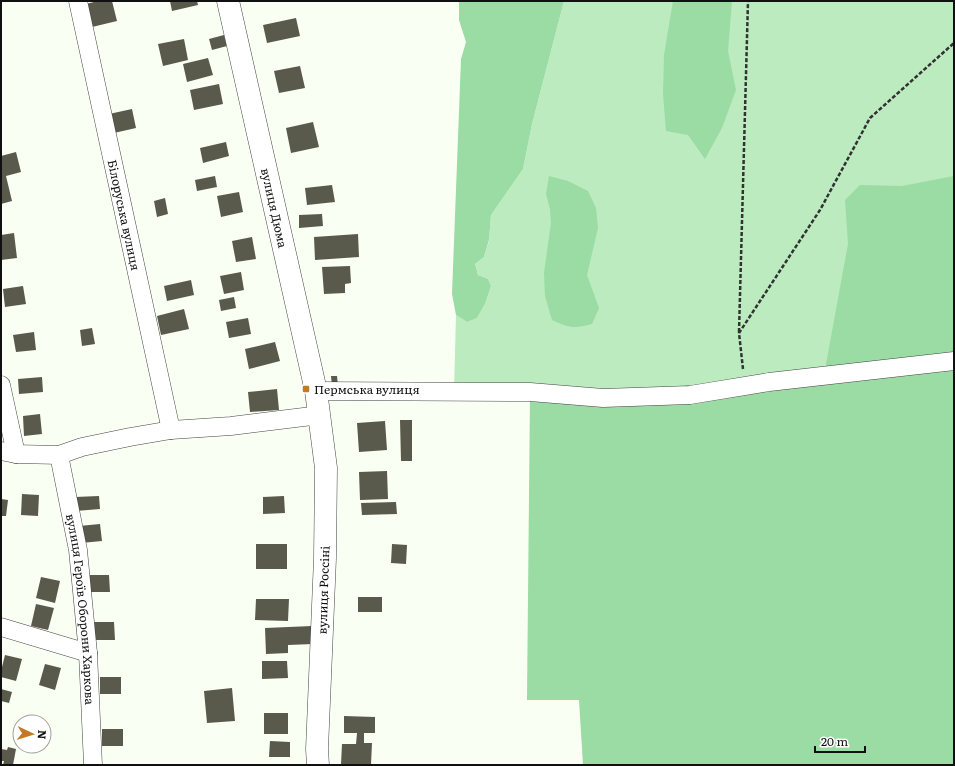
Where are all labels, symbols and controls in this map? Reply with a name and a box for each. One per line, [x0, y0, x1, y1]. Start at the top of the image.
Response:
street label: Білоруська вулиця [104, 158, 145, 272]
street label: вулиця Дюма [257, 166, 293, 250]
place label: Пермська вулиця [314, 380, 420, 398]
marker: Пермська вулиця [301, 384, 311, 394]
street label: вулиця Героїв Оборони Харкова [62, 512, 99, 706]
street label: вулиця Россіні [312, 545, 334, 635]
north arrow [12, 714, 52, 754]
scale bar [815, 728, 865, 754]
text: N [35, 730, 51, 740]
text: 20 m [821, 732, 848, 750]

